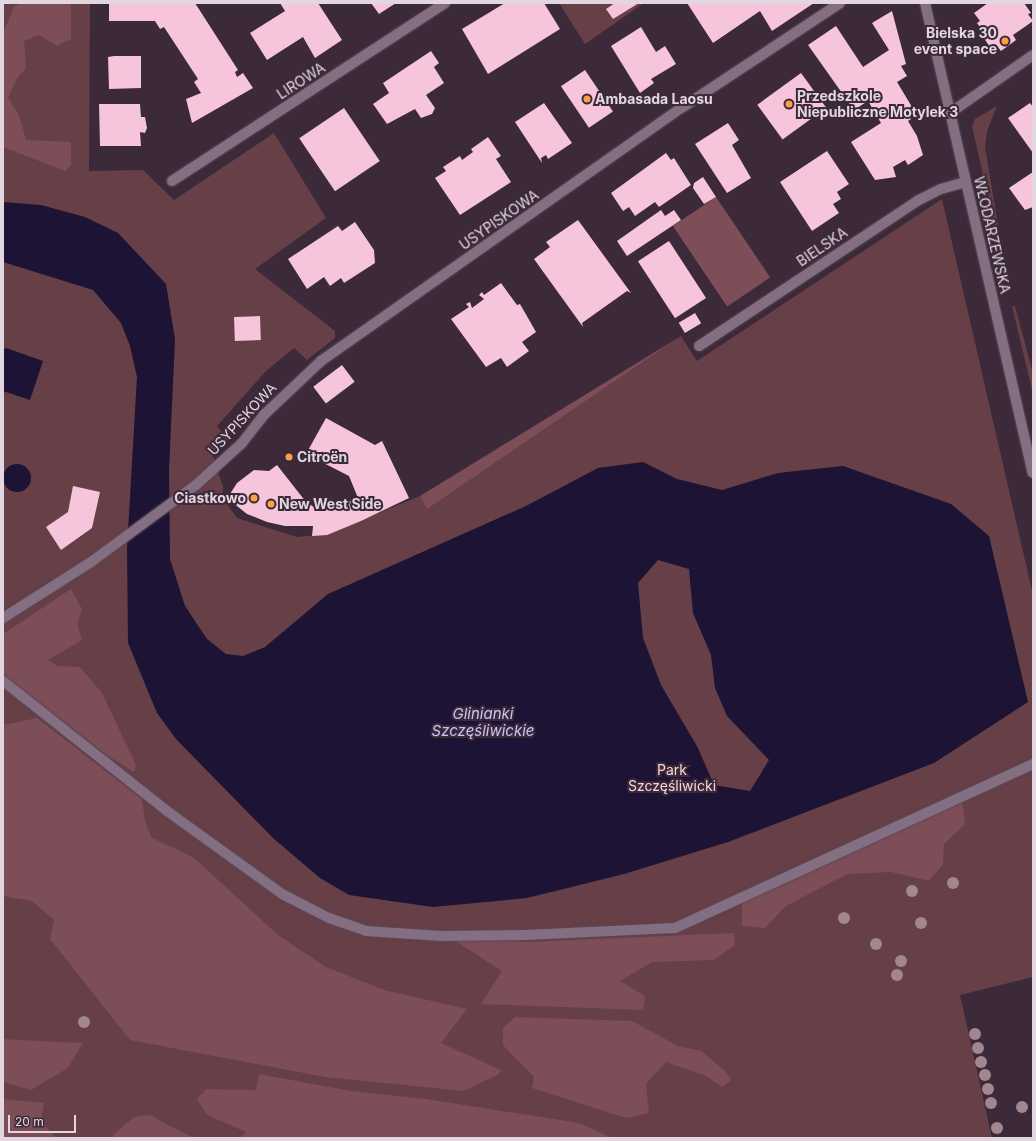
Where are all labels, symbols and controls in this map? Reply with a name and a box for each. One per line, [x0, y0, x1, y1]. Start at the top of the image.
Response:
place label: Bielska 30 event space [914, 25, 997, 58]
marker: Bielska 30 event space [1000, 36, 1010, 46]
street label: LIROWA [274, 59, 328, 103]
place label: Przedszkole Niepubliczne Motylek 3 [797, 88, 958, 120]
place label: Ambasada Laosu [595, 91, 713, 107]
marker: Ambasada Laosu [582, 94, 592, 104]
marker: Przedszkole Niepubliczne Motylek 3 [784, 99, 794, 109]
street label: WŁODARZEWSKA [970, 175, 1014, 295]
street label: USYPISKOWA [456, 186, 542, 254]
street label: BIELSKA [794, 224, 850, 270]
street label: USYPISKOWA [204, 379, 280, 459]
place label: Citroën [297, 449, 347, 465]
marker: Citroën [284, 452, 294, 462]
place label: Ciastkowo [174, 490, 246, 506]
marker: Ciastkowo [249, 493, 259, 503]
place label: New West Side [279, 496, 382, 512]
marker: New West Side [266, 499, 276, 509]
water label: Glinianki Szczęśliwickie [432, 704, 534, 739]
park label: Park Szczęśliwicki [628, 762, 716, 794]
scale bar [10, 1107, 78, 1133]
text: 20 m [15, 1114, 44, 1129]

